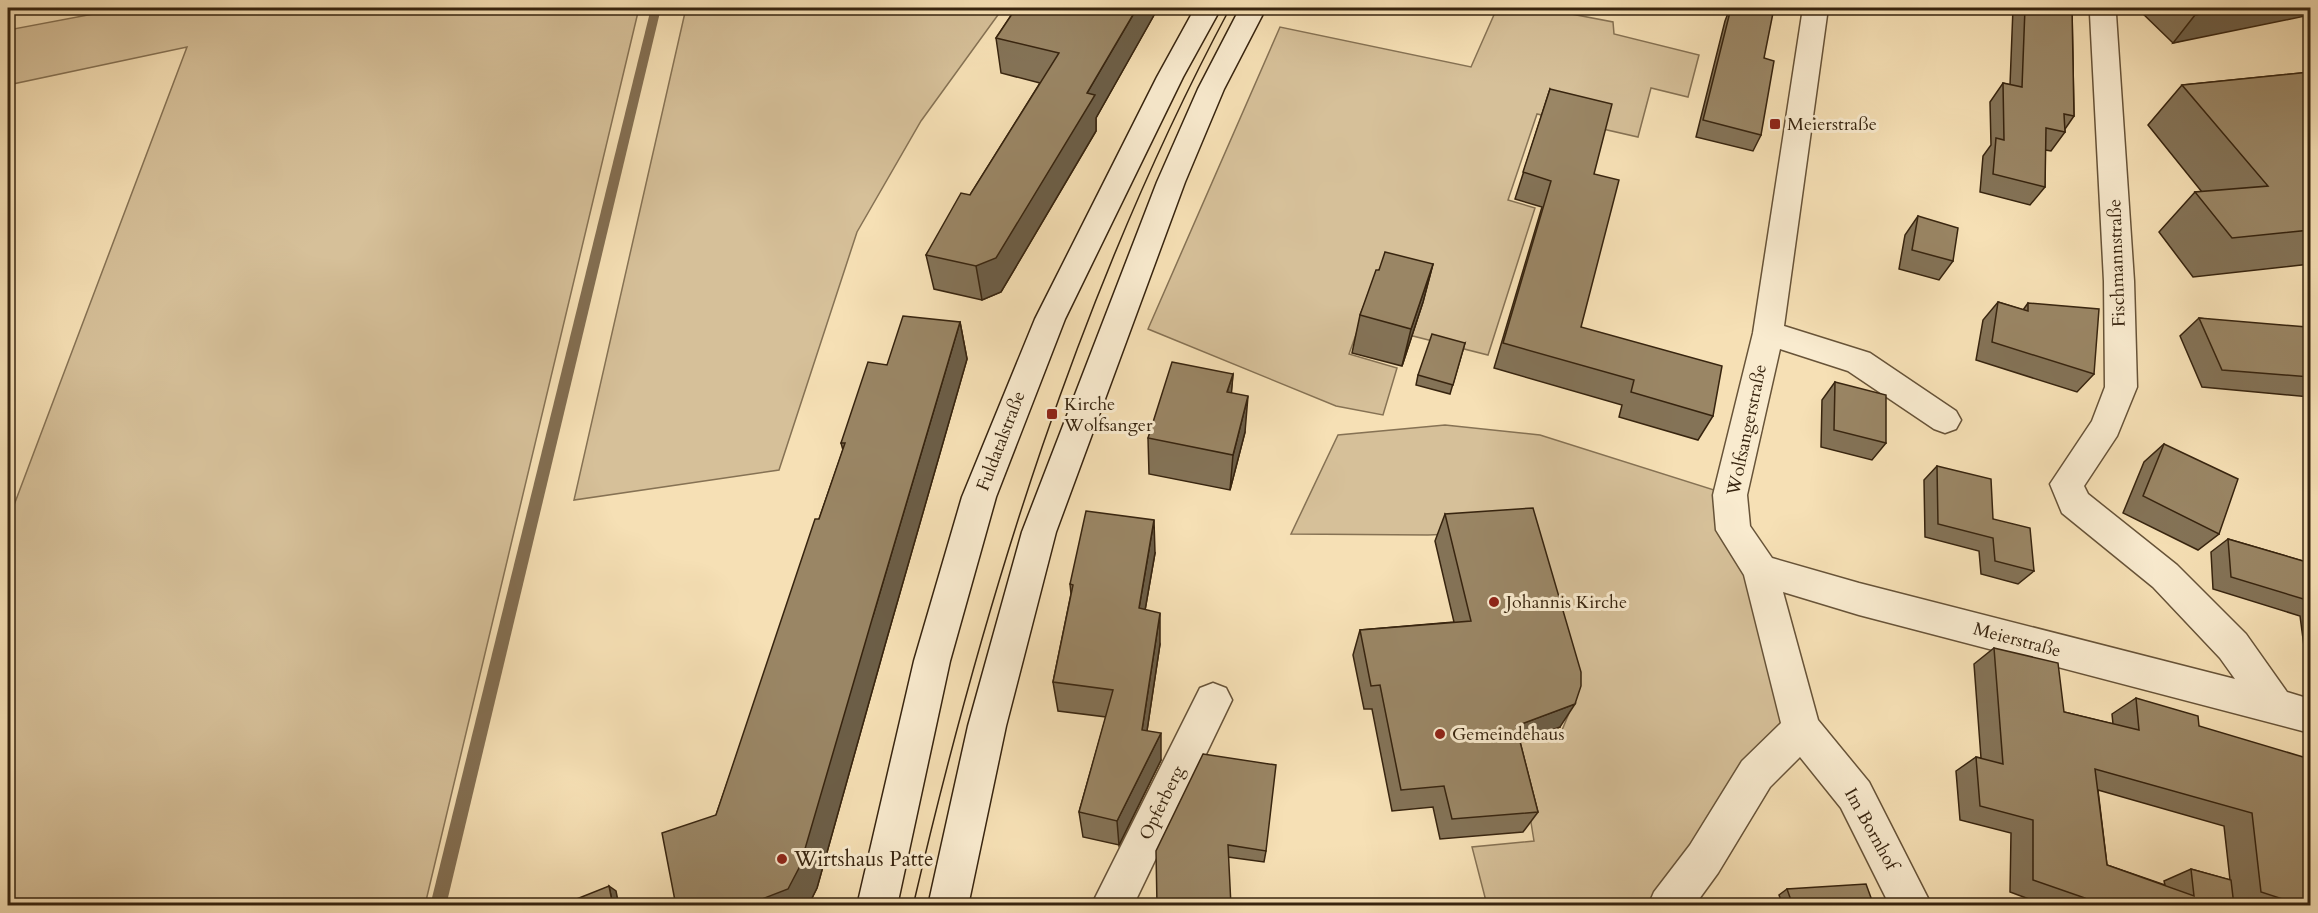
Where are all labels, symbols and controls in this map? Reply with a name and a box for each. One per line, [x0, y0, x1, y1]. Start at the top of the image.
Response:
place label: Meierstraße [1787, 112, 1877, 137]
marker: Meierstraße [1768, 117, 1782, 131]
street label: Fischmannstraße [2102, 199, 2132, 327]
street label: Wolfsangerstraße [1721, 362, 1773, 499]
street label: Fuldatalstraße [971, 387, 1031, 495]
place label: Kirche Wolfsanger [1063, 392, 1153, 438]
marker: Kirche Wolfsanger [1045, 407, 1059, 421]
place label: Johannis Kirche [1503, 590, 1627, 615]
marker: Johannis Kirche [1487, 595, 1501, 609]
street label: Meierstraße [1970, 616, 2064, 664]
place label: Gemeindehaus [1452, 722, 1564, 747]
marker: Gemeindehaus [1433, 727, 1447, 741]
street label: Opferberg [1133, 761, 1191, 844]
street label: Im Bornhof [1838, 784, 1905, 878]
place label: Wirtshaus Patte [793, 845, 934, 874]
marker: Wirtshaus Patte [775, 852, 789, 866]

